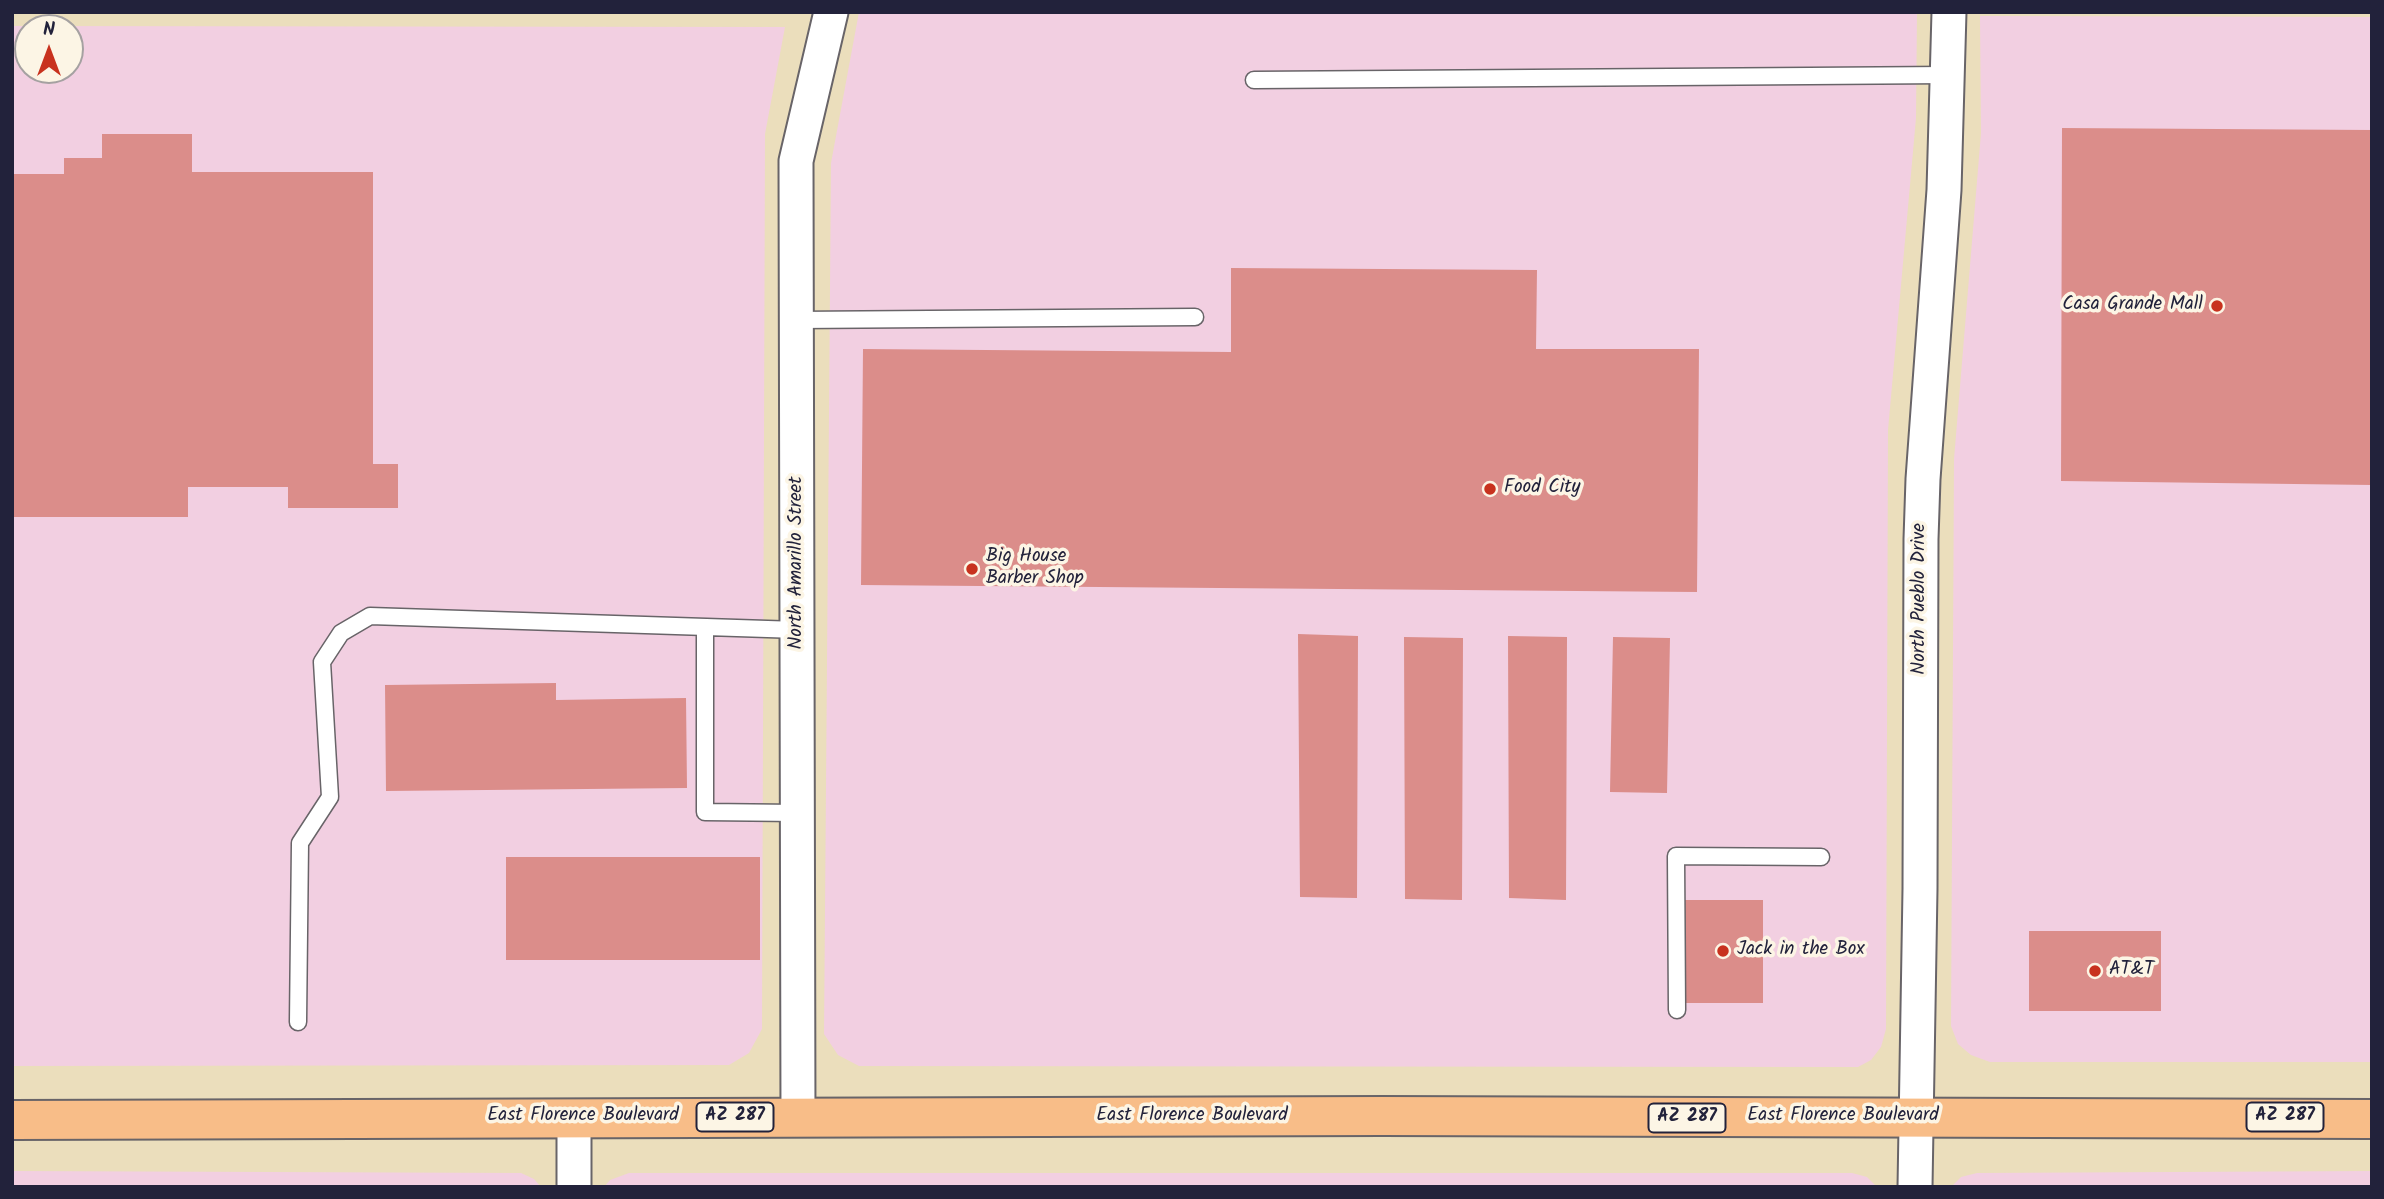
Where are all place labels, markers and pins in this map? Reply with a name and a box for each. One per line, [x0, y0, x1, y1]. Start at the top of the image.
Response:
place label: Casa Grande Mall [2062, 295, 2203, 317]
marker: Casa Grande Mall [2209, 298, 2225, 314]
place label: Food City [1504, 478, 1580, 500]
marker: Food City [1482, 481, 1498, 497]
place label: Big House Barber Shop [986, 547, 1084, 591]
marker: Big House Barber Shop [964, 561, 980, 577]
place label: Jack in the Box [1737, 940, 1865, 962]
marker: Jack in the Box [1715, 943, 1731, 959]
place label: AT&T [2109, 960, 2154, 982]
marker: AT&T [2087, 963, 2103, 979]

